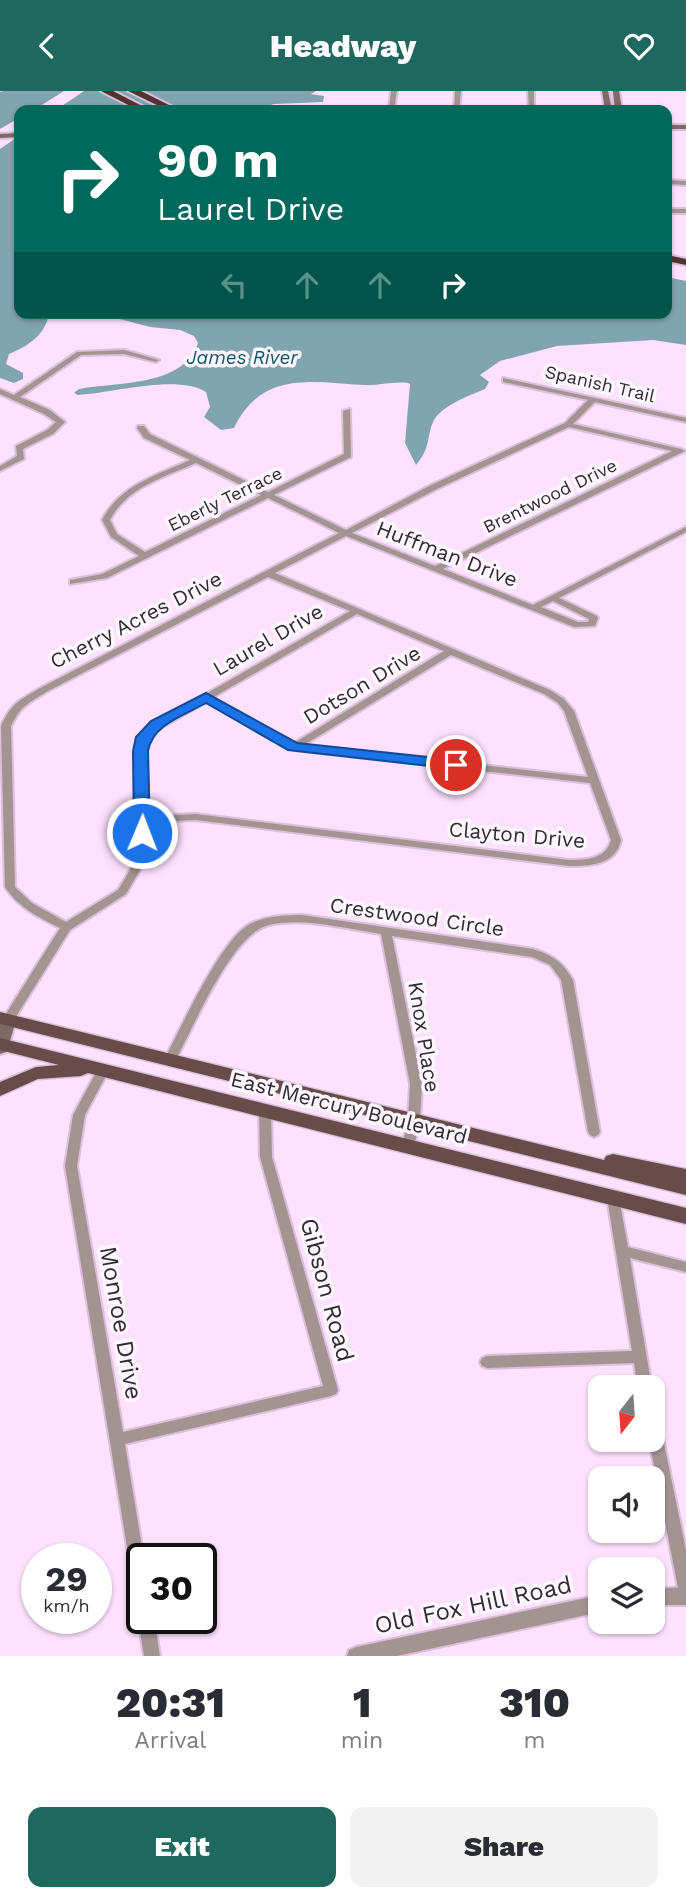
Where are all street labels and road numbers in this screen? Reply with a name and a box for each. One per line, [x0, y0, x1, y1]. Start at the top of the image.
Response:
street label: Spanish Trail [543, 361, 658, 406]
street label: Brentwood Drive [479, 454, 620, 537]
street label: Eberly Terrace [164, 462, 285, 535]
street label: Huffman Drive [373, 515, 521, 592]
street label: Cherry Acres Drive [46, 565, 226, 674]
street label: Laurel Drive [208, 598, 327, 681]
street label: Dotson Drive [299, 640, 425, 729]
street label: Clayton Drive [448, 816, 586, 853]
street label: Crestwood Circle [328, 892, 506, 941]
street label: Knox Place [403, 980, 446, 1094]
street label: East Mercury Boulevard [228, 1066, 470, 1149]
street label: Gibson Road [294, 1215, 360, 1365]
street label: Monroe Drive [94, 1244, 148, 1402]
street label: Old Fox Hill Road [372, 1570, 574, 1640]

